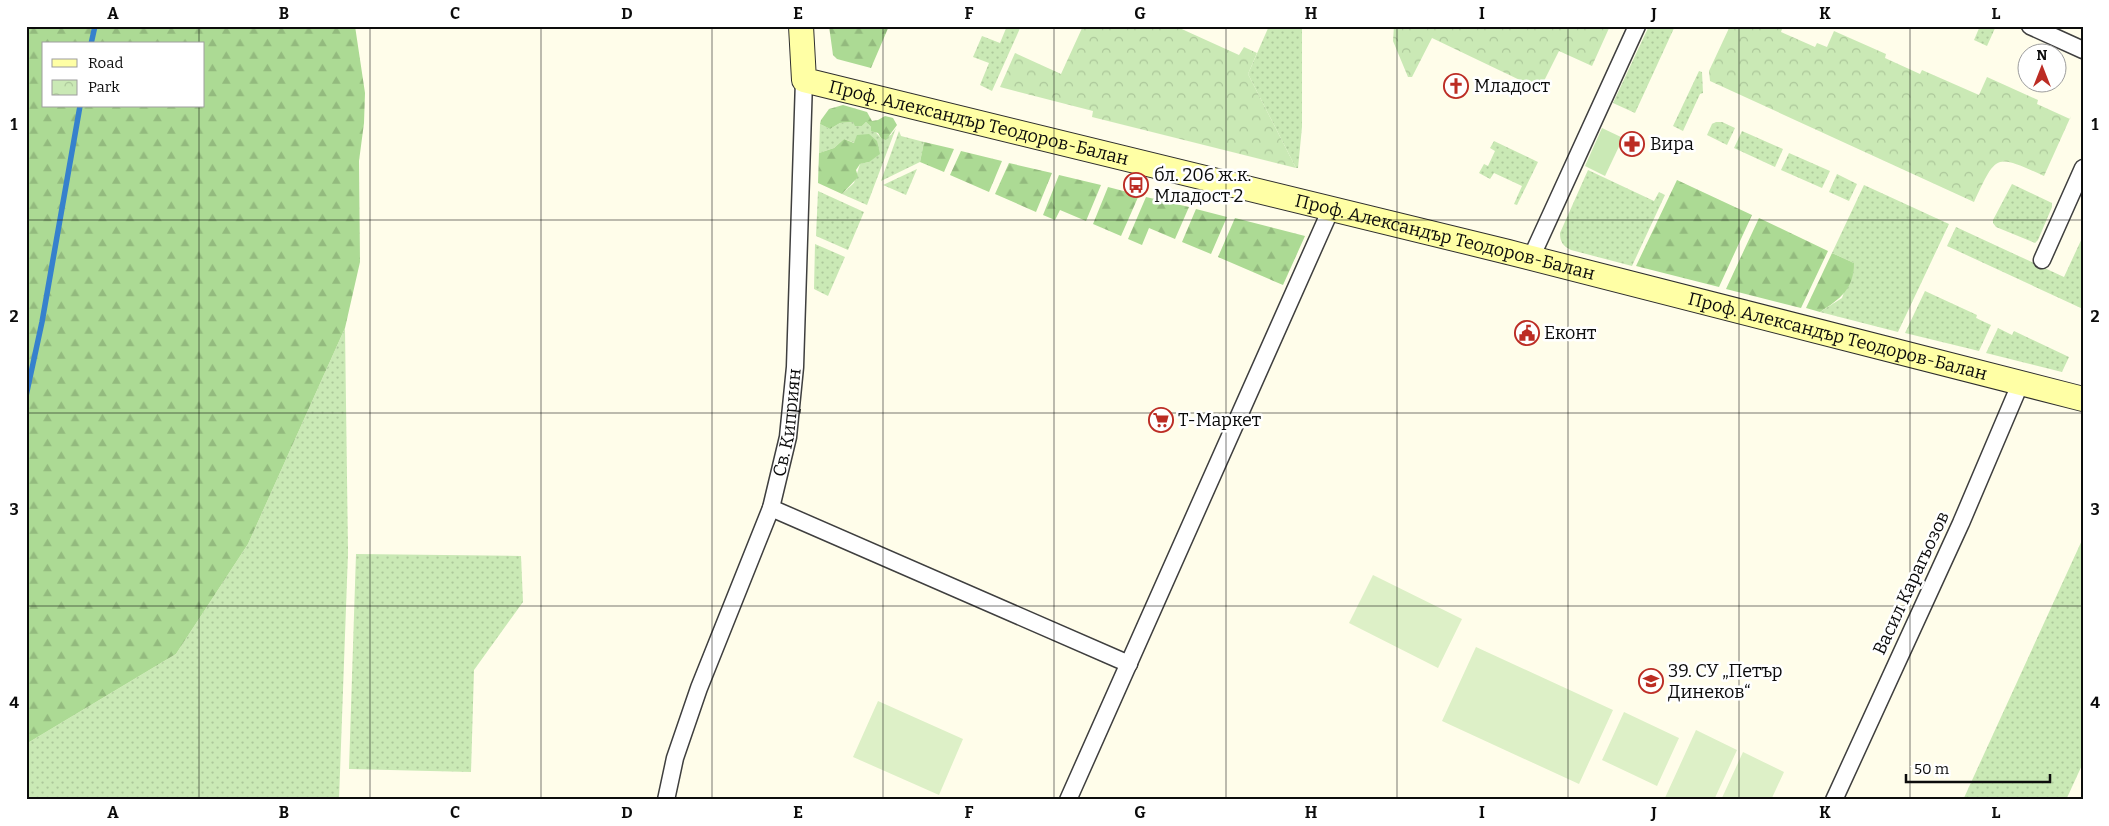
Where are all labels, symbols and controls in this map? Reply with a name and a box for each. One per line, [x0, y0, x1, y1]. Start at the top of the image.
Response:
text: A [107, 4, 119, 23]
text: B [279, 4, 289, 23]
text: C [450, 4, 460, 23]
text: D [621, 4, 633, 23]
text: E [793, 4, 803, 23]
text: F [965, 4, 974, 23]
text: G [1134, 4, 1146, 23]
text: H [1305, 4, 1318, 23]
text: I [1479, 4, 1485, 23]
text: J [1650, 4, 1657, 23]
text: K [1819, 4, 1831, 23]
text: L [1992, 4, 2001, 23]
legend [42, 42, 205, 108]
north arrow [2016, 42, 2066, 92]
text: N [2037, 47, 2048, 64]
text: Road [88, 54, 123, 72]
church icon: Младост [1443, 73, 1469, 99]
street label: Проф. Александър Теодоров-Балан [827, 75, 1131, 170]
place label: Младост [1474, 75, 1550, 97]
text: Park [88, 78, 120, 96]
text: 1 [11, 115, 18, 134]
text: 1 [2092, 115, 2099, 134]
pharmacy icon: Вира [1619, 131, 1645, 157]
place label: Вира [1650, 133, 1694, 155]
place label: бл. 206 ж.к. Младост 2 [1154, 164, 1251, 207]
bus stop icon: бл. 206 ж.к. Младост 2 [1123, 172, 1149, 198]
street label: Проф. Александър Теодоров-Балан [1293, 189, 1597, 285]
street label: Проф. Александър Теодоров-Балан [1686, 287, 1990, 385]
text: 2 [9, 307, 19, 326]
text: 2 [2090, 307, 2100, 326]
public building icon: Еконт [1514, 320, 1540, 346]
place label: Еконт [1544, 322, 1596, 344]
street label: Св. Киприян [768, 367, 806, 479]
supermarket icon: Т-Маркет [1148, 407, 1174, 433]
place label: Т-Маркет [1178, 409, 1261, 431]
text: 3 [9, 500, 19, 519]
text: 3 [2090, 500, 2100, 519]
street label: Васил Карагьозов [1868, 508, 1954, 658]
place label: 39. СУ „Петър Динеков“ [1668, 660, 1782, 703]
school or university icon: 39. СУ „Петър Динеков“ [1638, 668, 1664, 694]
text: 4 [9, 693, 19, 712]
text: 4 [2090, 693, 2100, 712]
scale bar [1906, 751, 2050, 783]
text: 50 m [1914, 760, 1950, 778]
text: A [107, 803, 119, 822]
text: B [279, 803, 289, 822]
text: C [450, 803, 460, 822]
text: D [621, 803, 633, 822]
text: E [793, 803, 803, 822]
text: F [965, 803, 974, 822]
text: G [1134, 803, 1146, 822]
text: H [1305, 803, 1318, 822]
text: I [1479, 803, 1485, 822]
text: J [1650, 803, 1657, 822]
text: K [1819, 803, 1831, 822]
text: L [1992, 803, 2001, 822]

